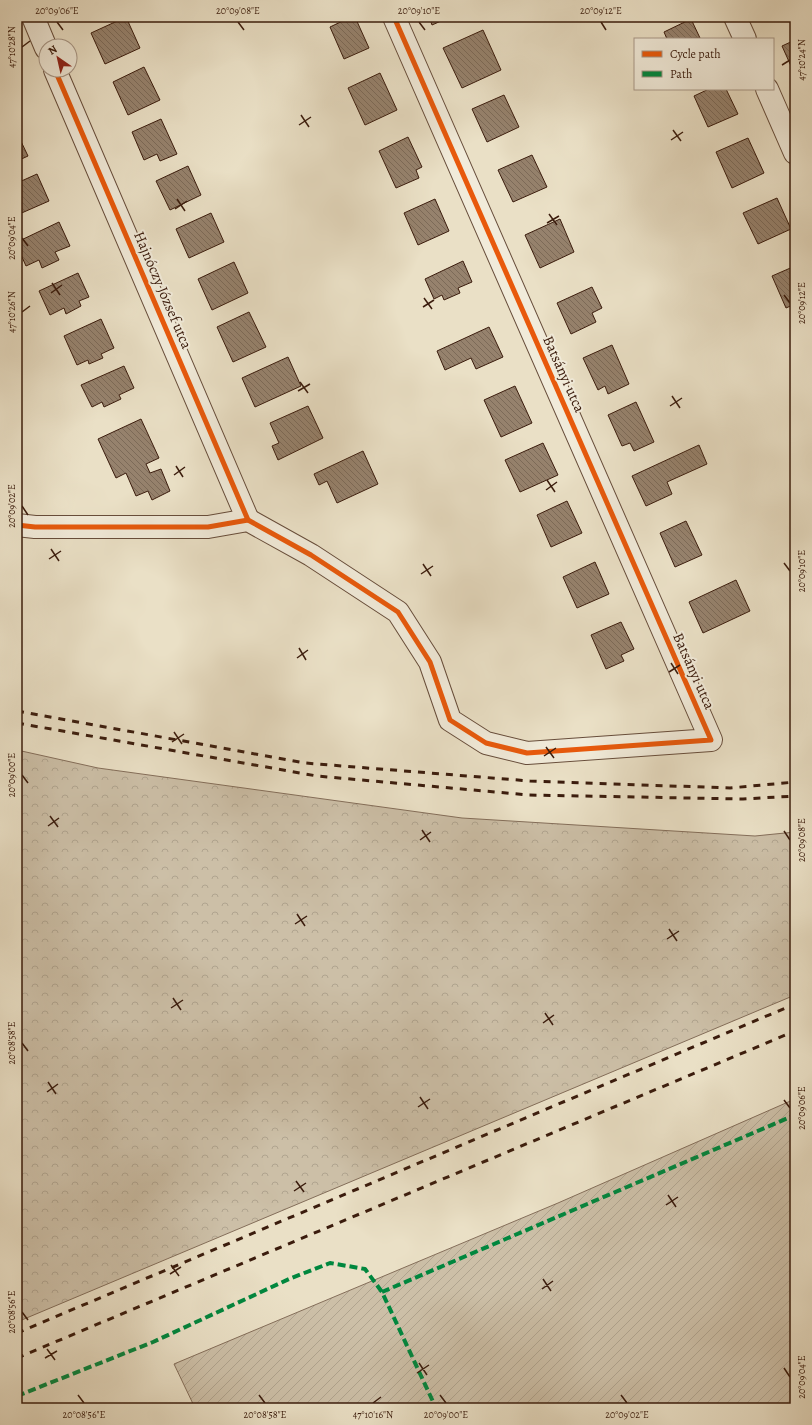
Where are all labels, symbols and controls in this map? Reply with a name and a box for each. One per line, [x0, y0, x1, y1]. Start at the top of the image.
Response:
text: 20°09'06"E [35, 4, 79, 17]
text: 20°09'08"E [216, 4, 260, 17]
text: 20°09'10"E [398, 4, 440, 17]
text: 20°09'12"E [580, 4, 622, 17]
text: 47°10'28"N [5, 26, 18, 68]
north arrow [38, 38, 78, 78]
legend [634, 38, 774, 90]
text: 47°10'24"N [795, 39, 808, 81]
text: N [45, 42, 60, 59]
text: Cycle path [670, 46, 721, 62]
text: Path [670, 66, 693, 82]
text: 20°09'04"E [5, 216, 18, 260]
street label: Hajnóczy József utca [129, 228, 197, 352]
text: 20°09'12"E [795, 282, 808, 324]
text: 47°10'26"N [5, 291, 18, 333]
street label: Batsányi utca [538, 332, 590, 416]
text: 20°09'02"E [5, 484, 18, 528]
text: 20°09'10"E [795, 550, 808, 592]
street label: Batsányi utca [668, 629, 720, 713]
text: 20°09'00"E [5, 753, 18, 797]
text: 20°09'08"E [795, 818, 808, 862]
text: 20°08'58"E [5, 1021, 18, 1065]
text: 20°09'06"E [795, 1086, 808, 1130]
text: 20°08'56"E [5, 1290, 18, 1333]
text: 20°09'04"E [795, 1355, 808, 1399]
text: 20°08'56"E [63, 1408, 106, 1421]
text: 20°08'58"E [243, 1408, 287, 1421]
text: 47°10'16"N [353, 1408, 393, 1421]
text: 20°09'00"E [424, 1408, 468, 1421]
text: 20°09'02"E [605, 1408, 649, 1421]

